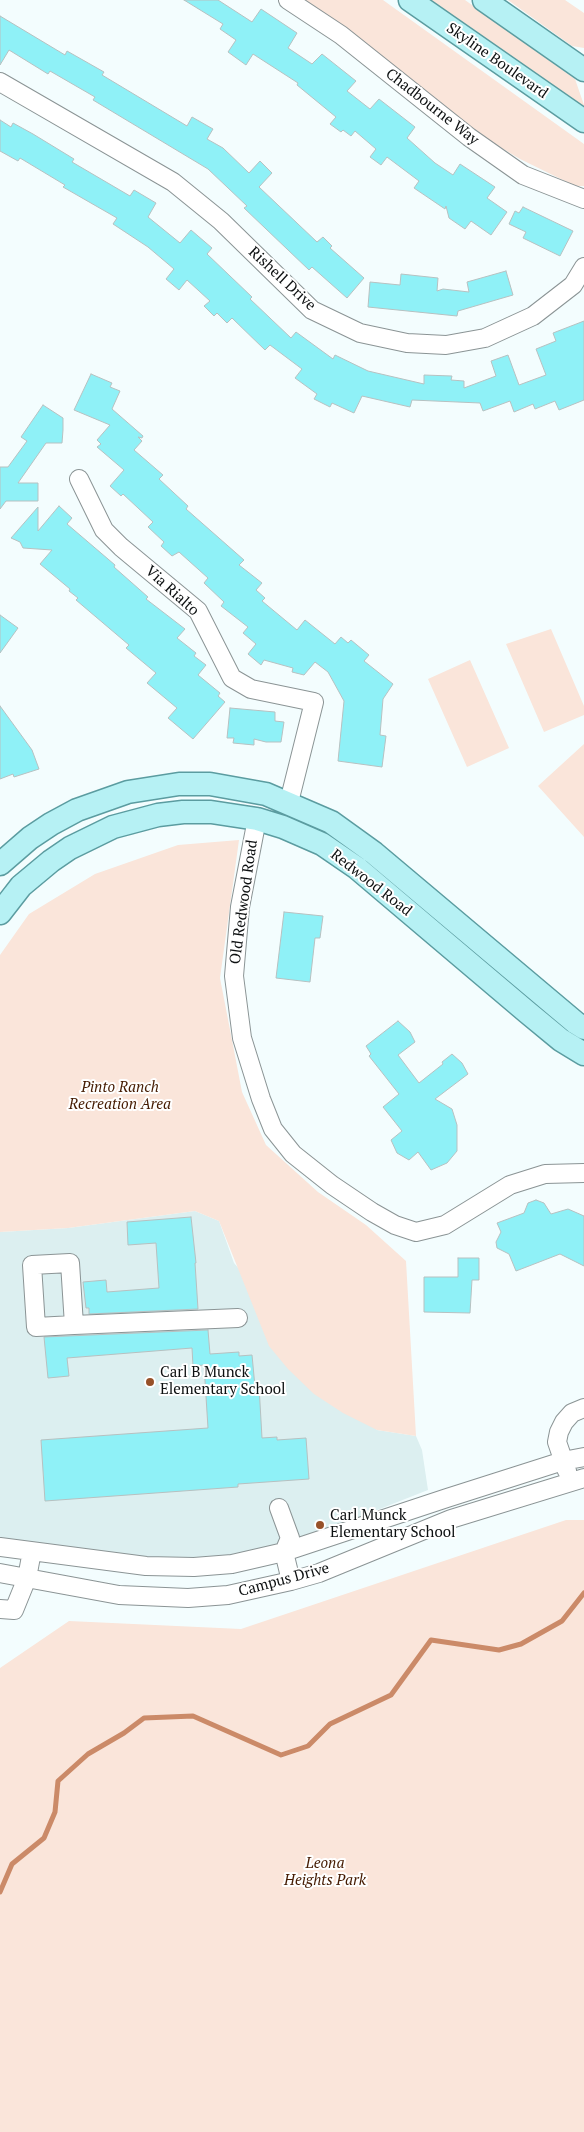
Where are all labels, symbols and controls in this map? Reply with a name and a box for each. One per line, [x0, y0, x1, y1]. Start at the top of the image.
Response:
street label: Skyline Boulevard [443, 19, 551, 103]
street label: Chadbourne Way [382, 65, 482, 149]
street label: Rishell Drive [245, 243, 319, 315]
street label: Via Rialto [141, 562, 203, 620]
street label: Old Redwood Road [226, 839, 262, 965]
street label: Redwood Road [327, 846, 415, 920]
park label: Pinto Ranch Recreation Area [69, 1079, 171, 1114]
place label: Carl B Munck Elementary School [160, 1364, 286, 1399]
marker: Carl B Munck Elementary School [144, 1376, 156, 1388]
place label: Carl Munck Elementary School [330, 1507, 456, 1542]
marker: Carl Munck Elementary School [314, 1519, 326, 1531]
street label: Campus Drive [237, 1559, 331, 1601]
park label: Leona Heights Park [284, 1855, 366, 1890]

